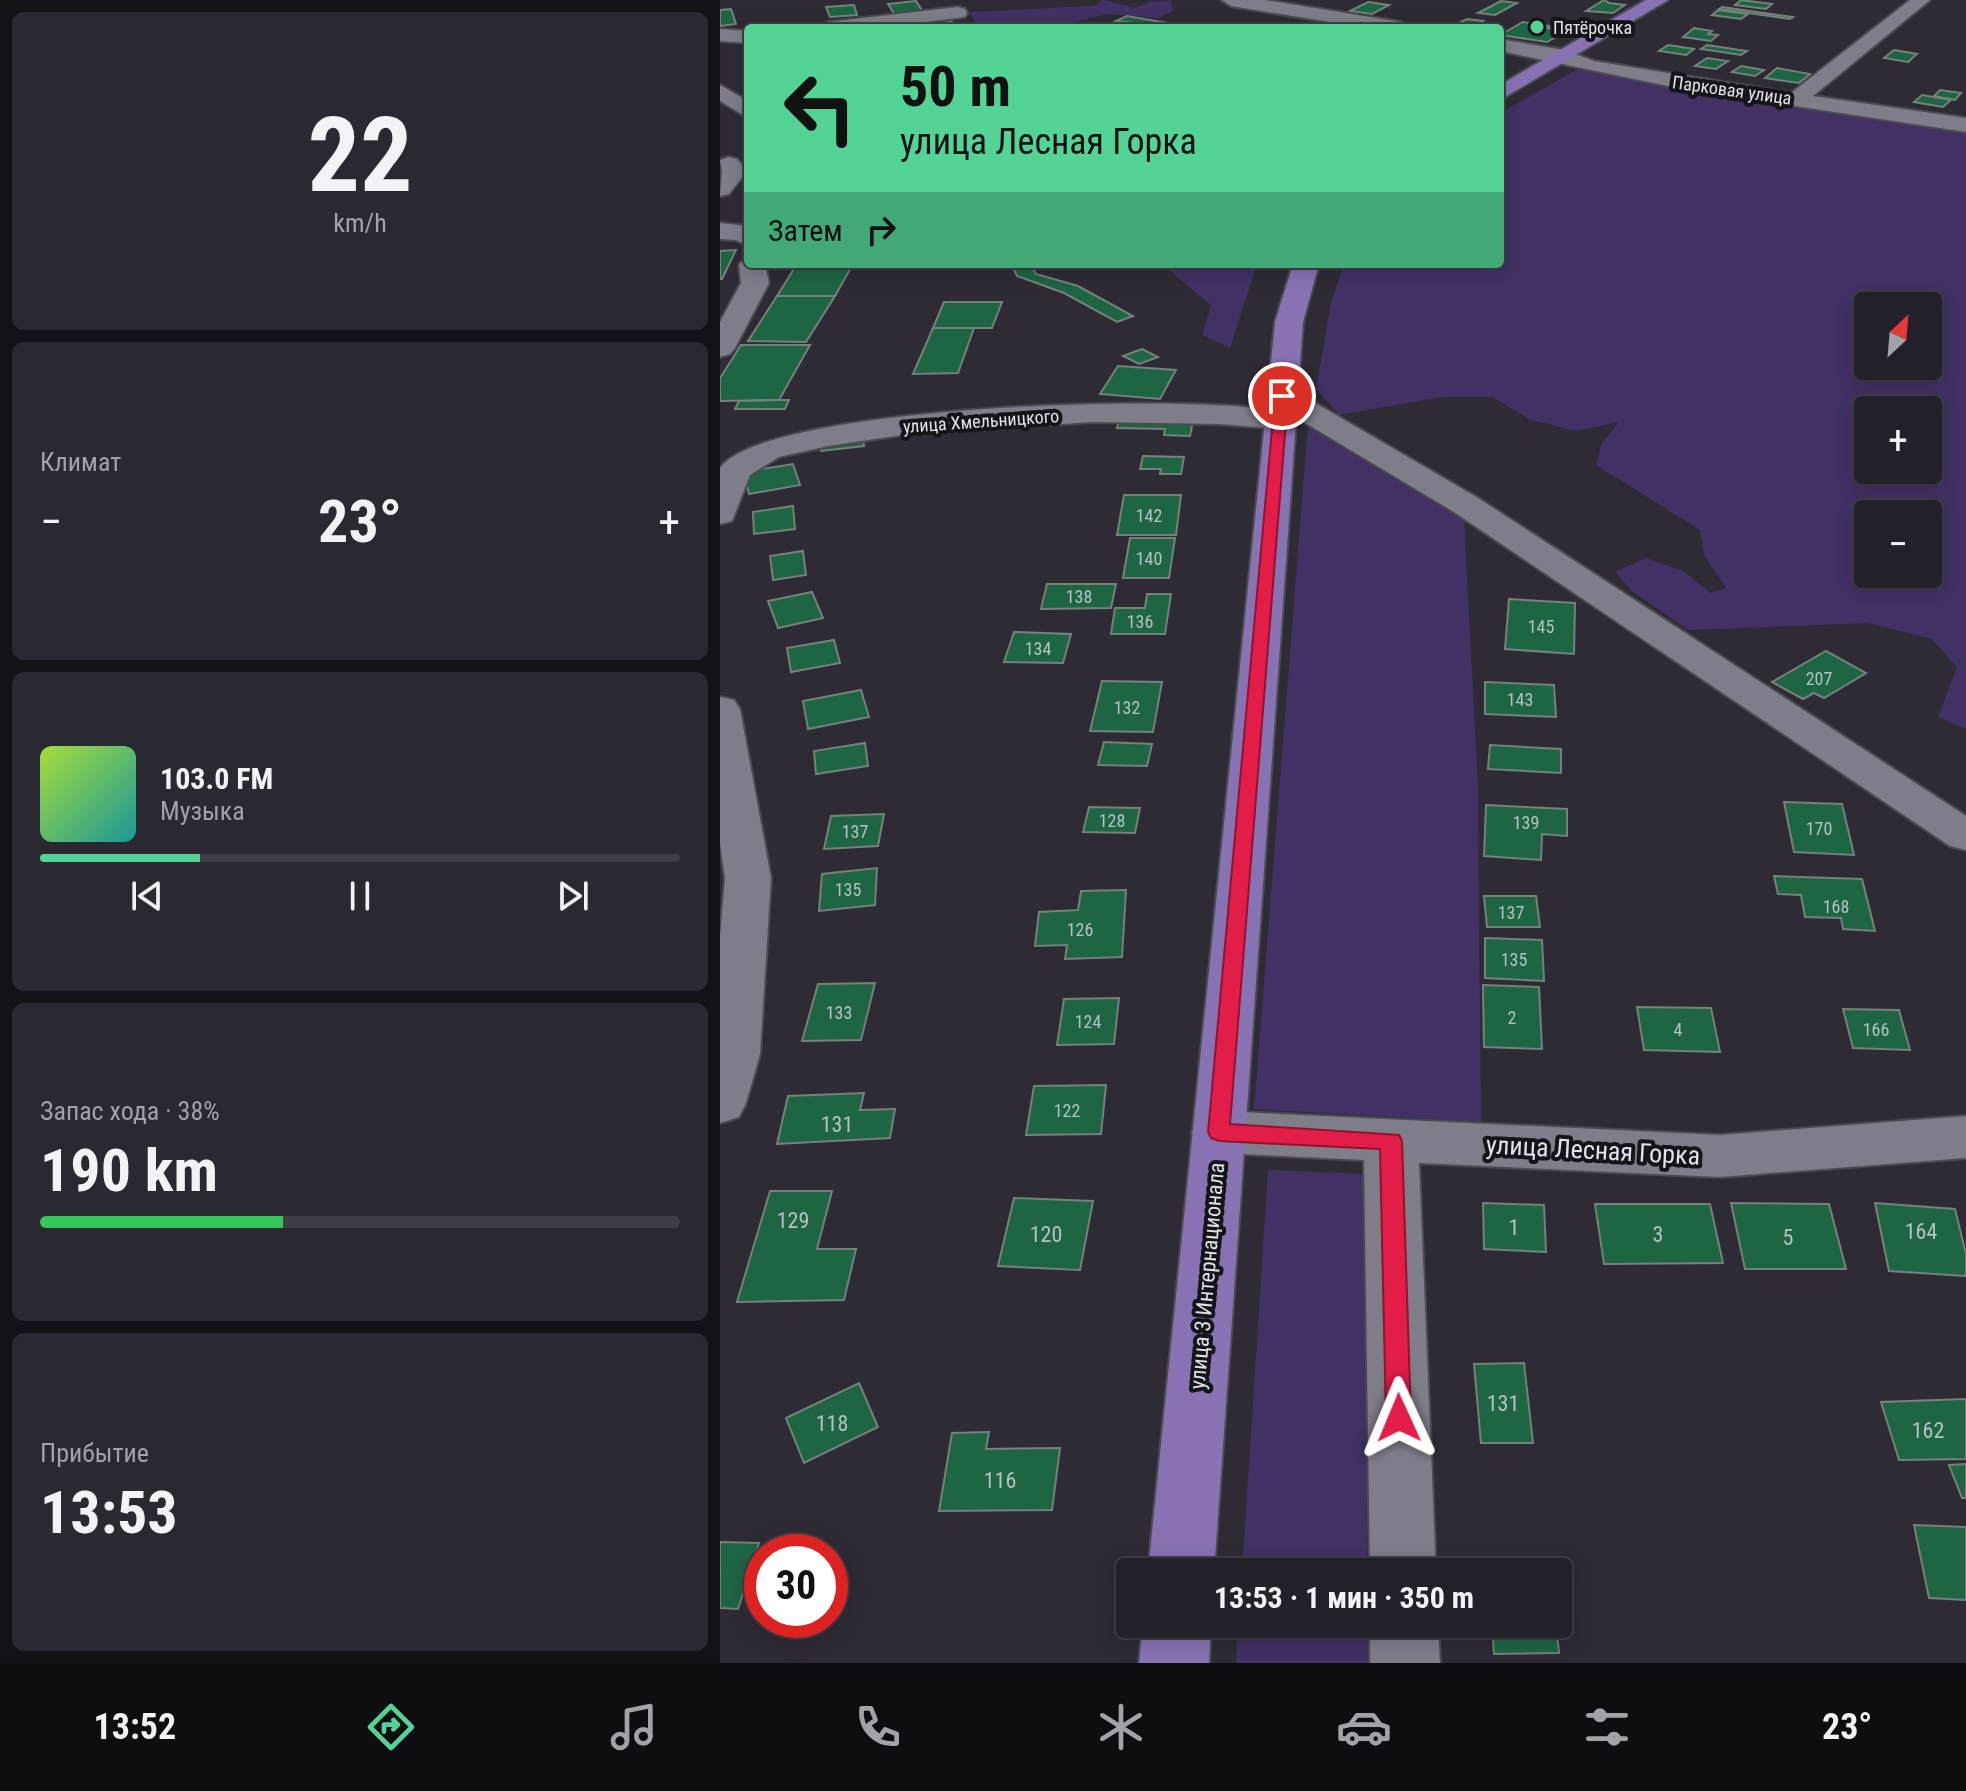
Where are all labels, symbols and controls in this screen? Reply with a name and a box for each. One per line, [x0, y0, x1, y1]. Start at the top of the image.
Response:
place label: Пятёрочка [1553, 17, 1632, 38]
marker: Пятёрочка [1528, 18, 1546, 36]
text: 50 m [900, 54, 1011, 120]
icon: left [768, 56, 872, 160]
street label: Парковая улица [1671, 71, 1793, 109]
text: 22 [307, 95, 413, 216]
text: улица Лесная Горка [900, 121, 1197, 163]
text: km/h [333, 208, 387, 238]
icon: right [859, 208, 903, 252]
text: Затем [768, 213, 843, 248]
north arrow [1854, 292, 1942, 380]
map controls [1854, 292, 1942, 588]
pin [1248, 362, 1316, 430]
icon: arrive [1260, 374, 1304, 418]
button: + [1854, 396, 1942, 484]
street label: улица Хмельницкого [902, 405, 1060, 437]
text: Климат [40, 447, 121, 477]
text: 23° [318, 486, 402, 557]
text: − [40, 496, 62, 548]
text: + [658, 496, 680, 548]
button: − [1854, 500, 1942, 588]
house number: 142 [1136, 505, 1162, 526]
house number: 140 [1136, 548, 1162, 569]
house number: 138 [1066, 586, 1092, 607]
house number: 136 [1127, 611, 1153, 632]
house number: 145 [1528, 616, 1554, 637]
house number: 134 [1025, 638, 1051, 659]
house number: 207 [1806, 668, 1832, 689]
house number: 143 [1507, 689, 1533, 710]
house number: 132 [1114, 697, 1140, 718]
text: 103.0 FM [160, 761, 273, 796]
text: Музыка [160, 796, 245, 826]
house number: 128 [1099, 810, 1125, 831]
house number: 139 [1513, 812, 1539, 833]
house number: 170 [1806, 818, 1832, 839]
house number: 137 [842, 821, 868, 842]
icon: previous [125, 874, 169, 918]
icon: pause [338, 874, 382, 918]
icon: next [551, 874, 595, 918]
house number: 135 [835, 879, 861, 900]
house number: 168 [1823, 896, 1849, 917]
house number: 137 [1498, 902, 1524, 923]
house number: 126 [1067, 919, 1093, 940]
house number: 135 [1501, 949, 1527, 970]
house number: 133 [826, 1002, 852, 1023]
house number: 2 [1508, 1007, 1517, 1028]
house number: 124 [1075, 1011, 1101, 1032]
house number: 4 [1674, 1019, 1683, 1040]
house number: 166 [1863, 1019, 1889, 1040]
text: Запас хода · 38% [40, 1096, 220, 1126]
house number: 122 [1054, 1100, 1080, 1121]
house number: 131 [821, 1112, 853, 1137]
street label: улица Лесная Горка [1485, 1129, 1701, 1171]
text: 190 km [40, 1135, 218, 1206]
street label: улица 3 Интернационала [1185, 1162, 1229, 1390]
house number: 129 [777, 1208, 809, 1233]
house number: 1 [1509, 1215, 1519, 1240]
house number: 164 [1905, 1219, 1937, 1244]
house number: 120 [1030, 1222, 1062, 1247]
house number: 3 [1653, 1222, 1663, 1247]
house number: 5 [1783, 1225, 1793, 1250]
position arrow [1357, 1376, 1441, 1460]
house number: 131 [1487, 1391, 1519, 1416]
house number: 118 [816, 1411, 848, 1436]
house number: 162 [1912, 1418, 1944, 1443]
text: Прибытие [40, 1438, 149, 1468]
house number: 116 [984, 1468, 1016, 1493]
text: 13:53 [40, 1477, 178, 1548]
speed limit sign: 30 [744, 1534, 848, 1638]
text: 13:53 · 1 мин · 350 m [1214, 1580, 1474, 1615]
icon: directions [363, 1699, 419, 1755]
icon: music [606, 1699, 662, 1755]
icon: phone [850, 1699, 906, 1755]
icon: climate [1093, 1699, 1149, 1755]
icon: car [1336, 1699, 1392, 1755]
icon: filters [1579, 1699, 1635, 1755]
text: 13:52 [94, 1706, 176, 1748]
text: 23° [1822, 1706, 1872, 1748]

